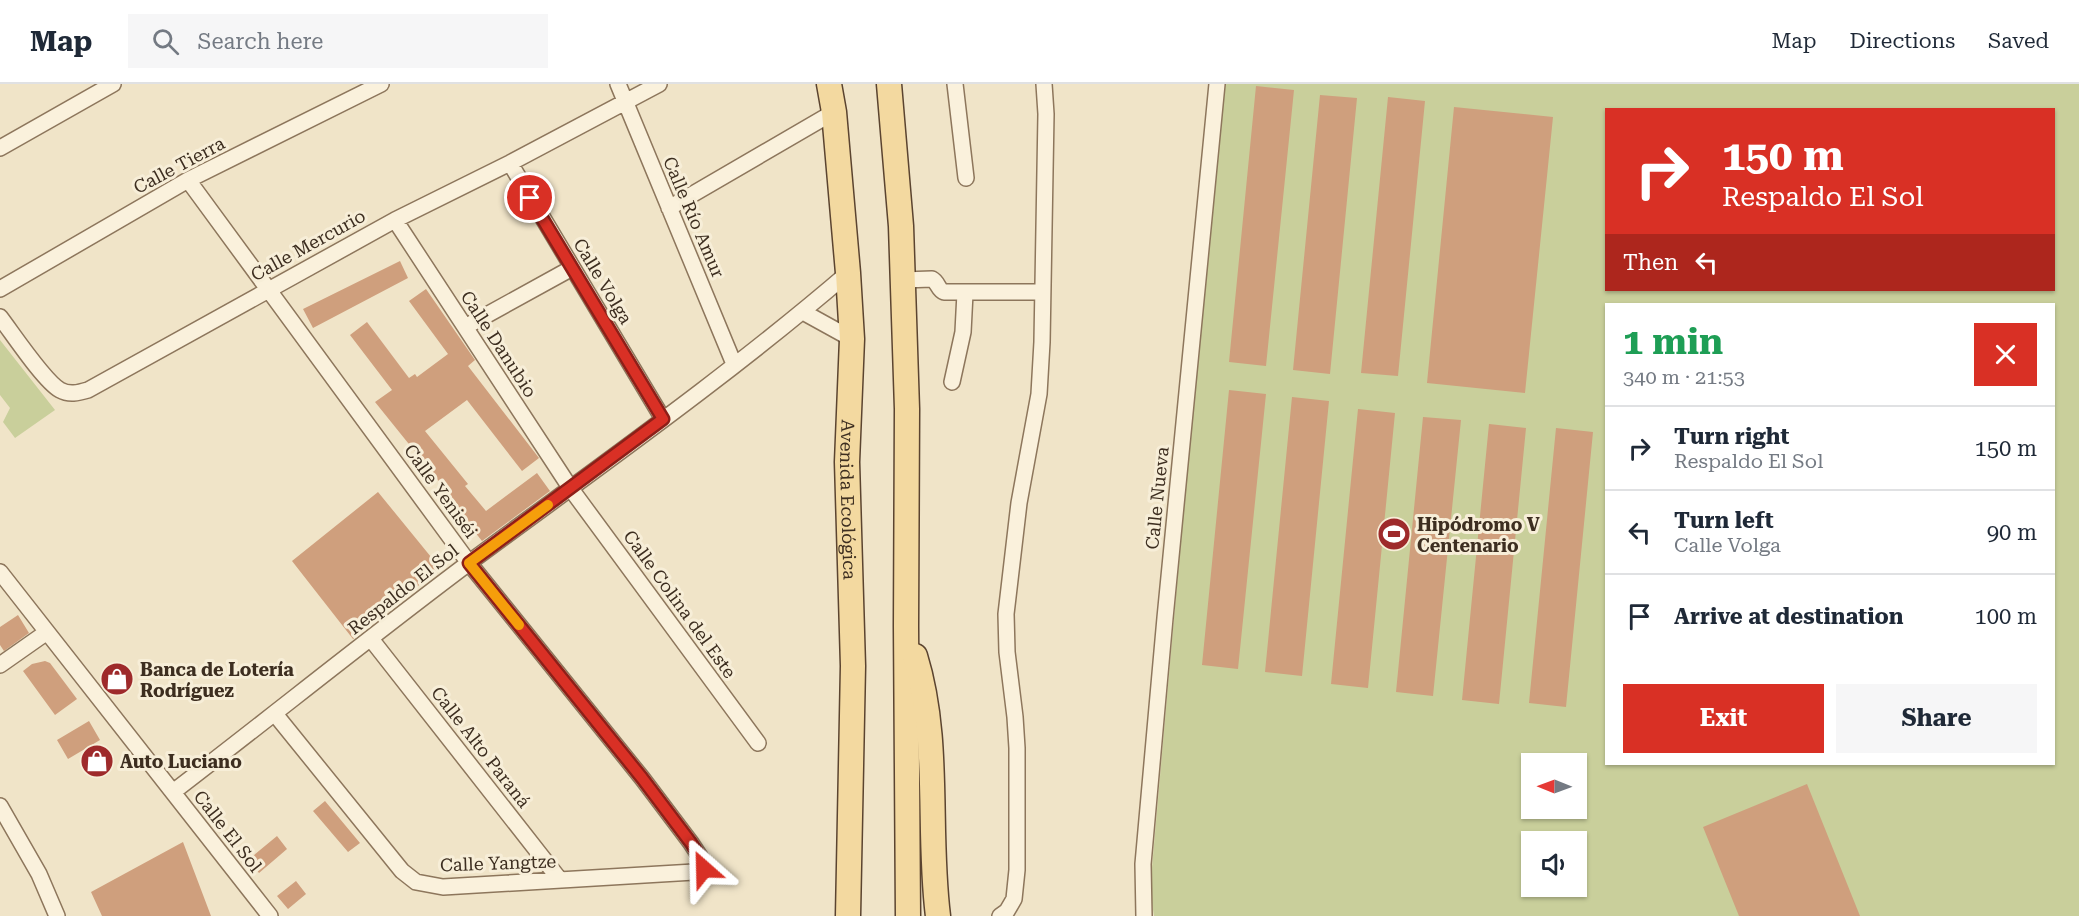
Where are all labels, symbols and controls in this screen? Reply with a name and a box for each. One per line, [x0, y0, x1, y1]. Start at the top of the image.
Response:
search box [128, 14, 548, 68]
text: Map [30, 25, 92, 58]
icon: search [149, 25, 182, 58]
text: Search here [197, 29, 323, 54]
text: Map [1772, 29, 1816, 53]
text: Directions [1849, 29, 1955, 53]
text: Saved [1988, 29, 2049, 53]
text: 150 m [1722, 131, 1844, 180]
street label: Calle Tierra [130, 132, 228, 198]
icon: right [1623, 132, 1701, 210]
street label: Calle Río Amur [659, 153, 729, 281]
pin [504, 172, 555, 223]
icon: arrive [513, 181, 546, 214]
text: Respaldo El Sol [1722, 181, 1924, 213]
street label: Calle Mercurio [247, 205, 369, 285]
street label: Calle Volga [569, 234, 637, 328]
icon: left [1690, 246, 1723, 279]
text: Then [1623, 250, 1678, 275]
street label: Calle Danubio [457, 287, 541, 401]
text: 1 min [1623, 321, 1723, 363]
button: close [1974, 323, 2037, 386]
text: 340 m · 21:53 [1623, 365, 1745, 389]
street label: Avenida Ecológica [836, 419, 861, 580]
text: Turn right [1674, 424, 1789, 449]
icon: right [1623, 432, 1656, 465]
text: 150 m [1974, 436, 2037, 461]
street label: Calle Yeniséi [400, 440, 482, 542]
street label: Calle Nueva [1141, 445, 1173, 550]
text: Respaldo El Sol [1674, 449, 1823, 473]
text: Turn left [1674, 508, 1774, 533]
place label: Hipódromo V Centenario [1417, 514, 1540, 556]
sports icon: Hipódromo V Centenario [1376, 516, 1412, 552]
icon: left [1623, 516, 1656, 549]
text: 90 m [1987, 520, 2037, 545]
street label: Calle Colina del Este [619, 526, 741, 682]
text: Calle Volga [1674, 533, 1781, 557]
street label: Respaldo El Sol [344, 539, 463, 639]
icon: arrive [1623, 600, 1656, 633]
text: Arrive at destination [1674, 604, 1903, 629]
text: 100 m [1974, 604, 2037, 629]
place label: Banca de Lotería Rodríguez [140, 659, 294, 701]
shop icon: Banca de Lotería Rodríguez [99, 661, 135, 697]
street label: Calle Alto Paraná [427, 682, 535, 812]
button: Exit [1623, 684, 1824, 753]
button: Share [1836, 684, 2037, 753]
shop icon: Auto Luciano [79, 743, 115, 779]
place label: Auto Luciano [120, 751, 242, 772]
north arrow [1521, 753, 1587, 819]
map controls [1521, 753, 1587, 897]
street label: Calle El Sol [190, 786, 267, 876]
button: sound [1521, 831, 1587, 897]
position arrow [672, 837, 736, 901]
street label: Calle Yangtze [440, 850, 557, 876]

